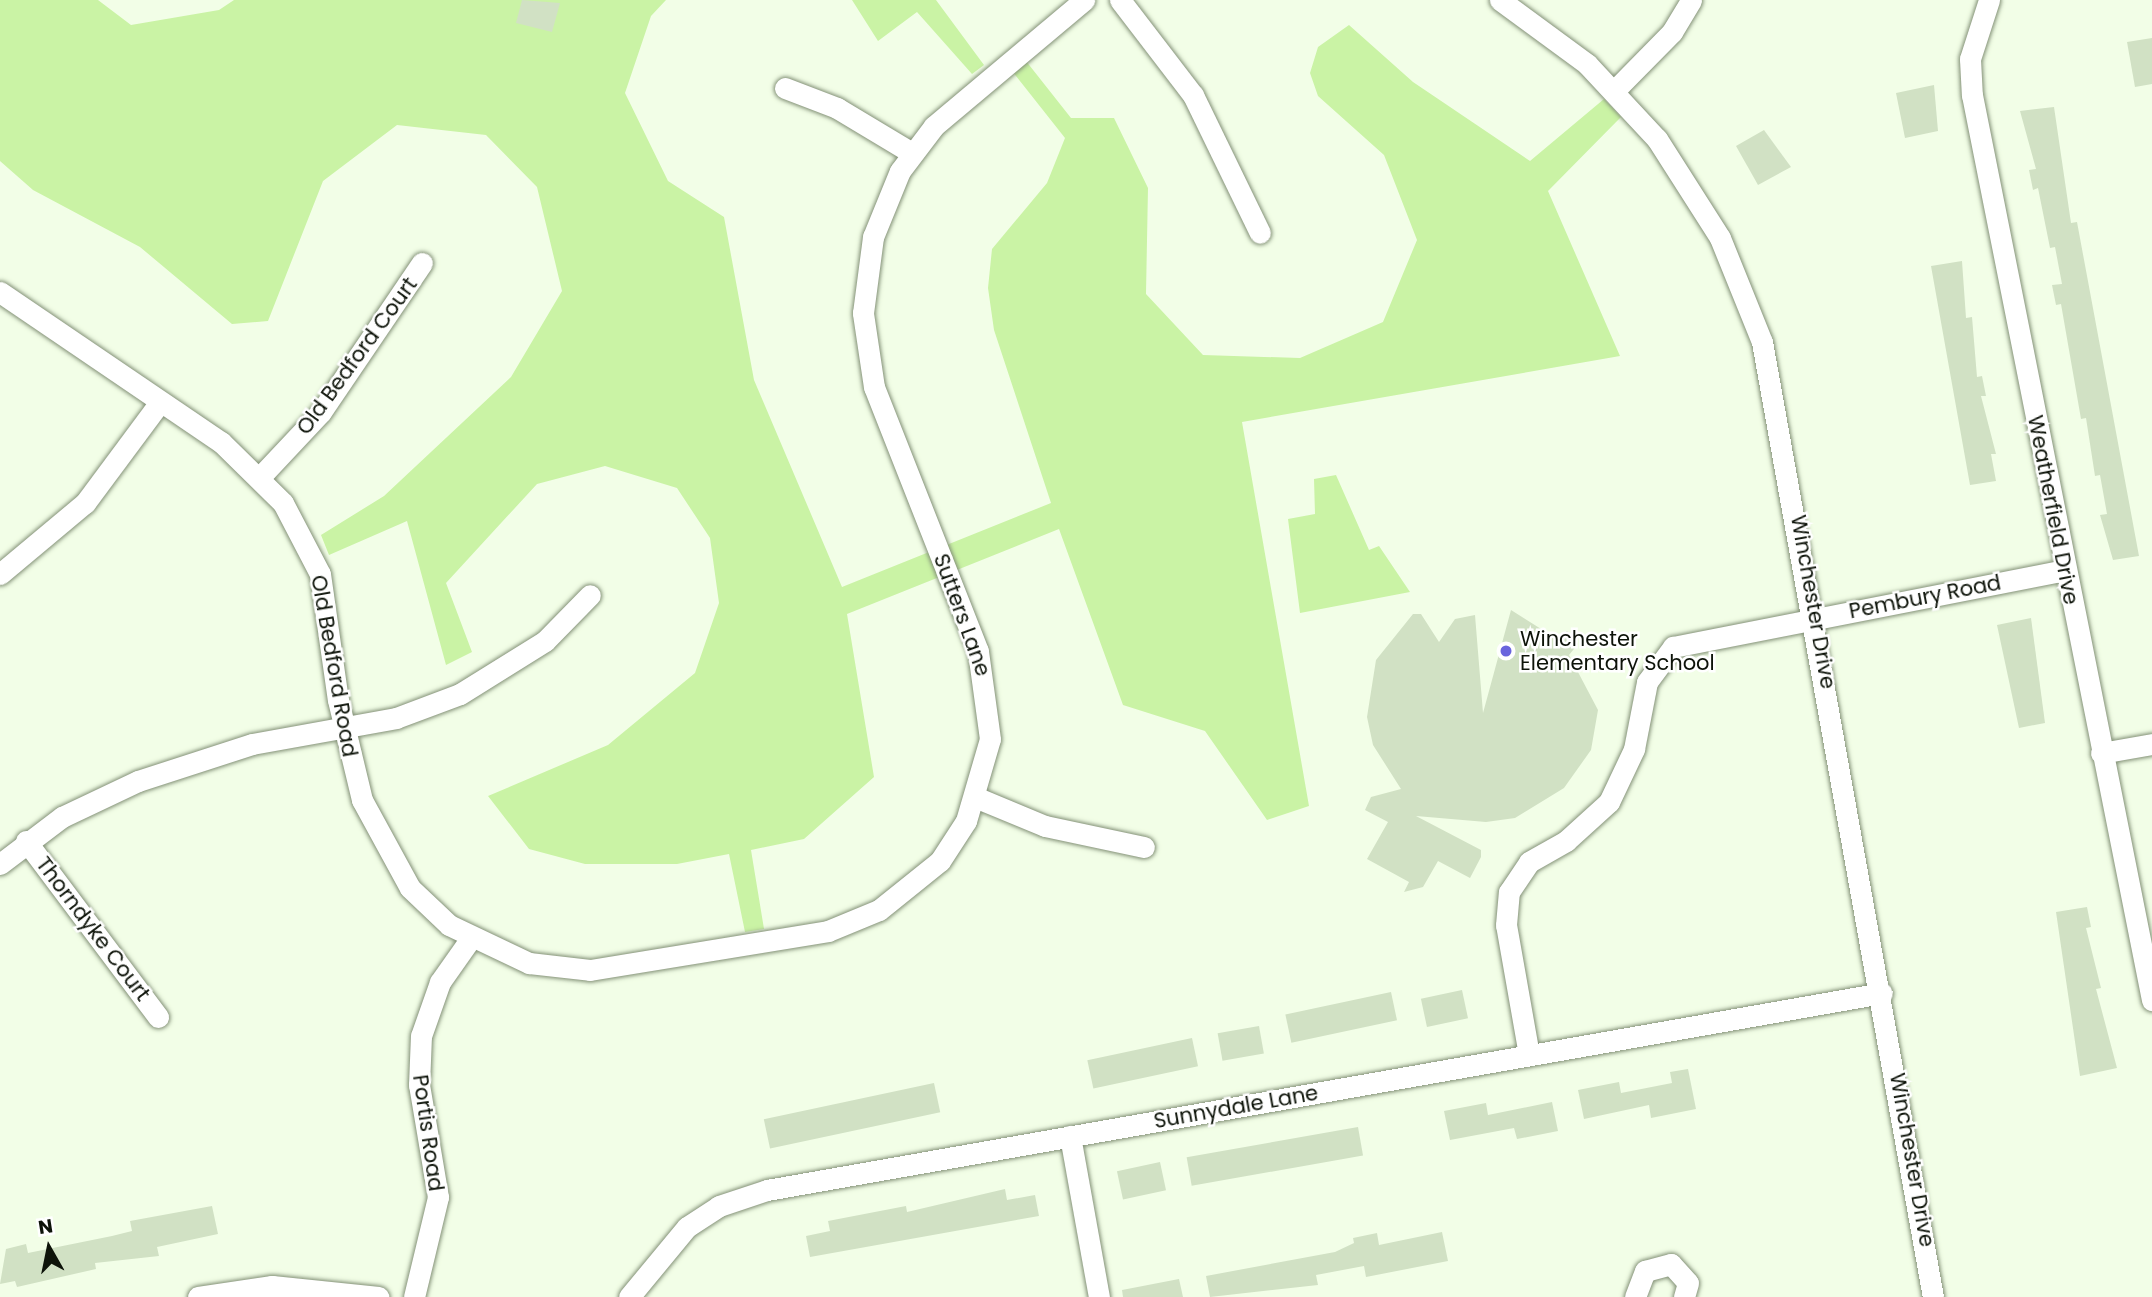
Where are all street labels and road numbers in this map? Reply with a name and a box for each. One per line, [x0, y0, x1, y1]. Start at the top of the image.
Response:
street label: Old Bedford Court [292, 272, 422, 440]
street label: Weatherfield Drive [2022, 413, 2084, 607]
street label: Winchester Drive [1785, 513, 1841, 691]
street label: Sutters Lane [928, 550, 996, 680]
street label: Pembury Road [1847, 570, 2003, 624]
street label: Old Bedford Road [306, 573, 362, 759]
street label: Thorndyke Court [31, 852, 155, 1006]
street label: Winchester Drive [1884, 1071, 1940, 1249]
street label: Portis Road [407, 1073, 449, 1193]
street label: Sunnydale Lane [1152, 1080, 1320, 1134]

